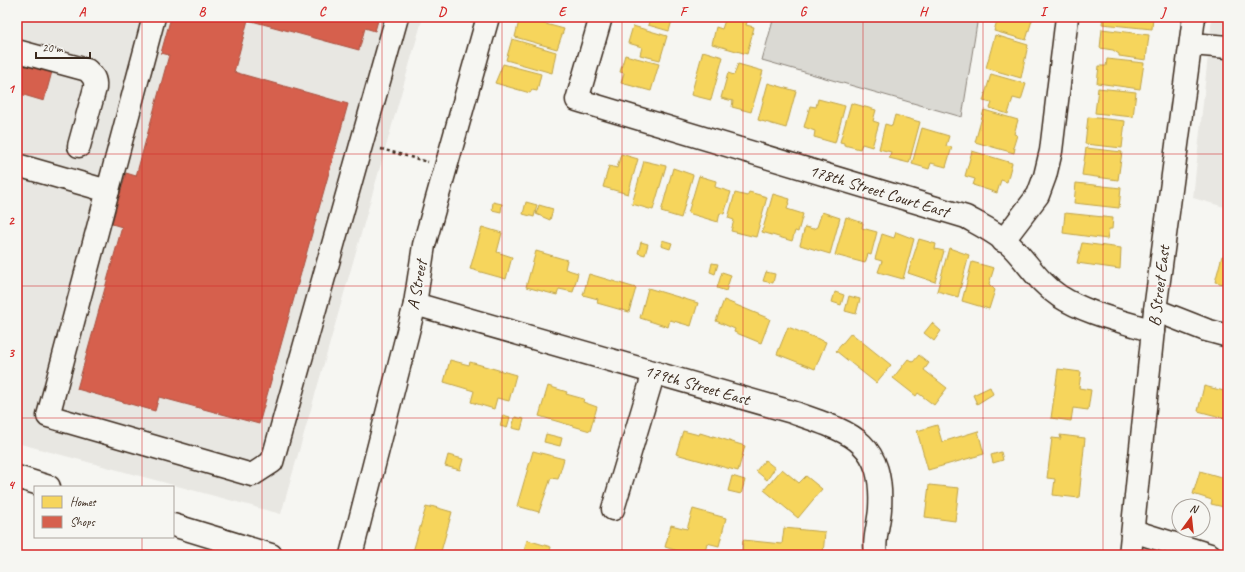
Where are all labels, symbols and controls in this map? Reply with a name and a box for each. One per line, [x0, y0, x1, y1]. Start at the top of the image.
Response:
text: A [79, 4, 87, 20]
text: B [199, 4, 207, 20]
text: C [319, 4, 327, 20]
text: D [438, 4, 447, 20]
text: E [559, 4, 568, 20]
text: F [680, 4, 689, 20]
text: G [800, 4, 808, 20]
text: H [919, 4, 929, 20]
text: I [1040, 4, 1049, 20]
text: J [1160, 4, 1167, 20]
scale bar [36, 34, 90, 60]
text: 20 m [42, 40, 64, 56]
text: 1 [8, 81, 16, 97]
street label: 178th Street Court East [807, 160, 953, 223]
text: 2 [8, 213, 15, 229]
street label: B Street East [1144, 242, 1175, 328]
street label: A Street [402, 256, 432, 311]
text: 3 [8, 345, 15, 361]
street label: 179th Street East [642, 360, 754, 411]
text: 4 [8, 477, 16, 493]
legend [34, 486, 174, 538]
text: Homes [70, 494, 97, 510]
north arrow [1171, 498, 1211, 538]
text: N [1188, 501, 1201, 517]
text: Shops [70, 514, 95, 530]

